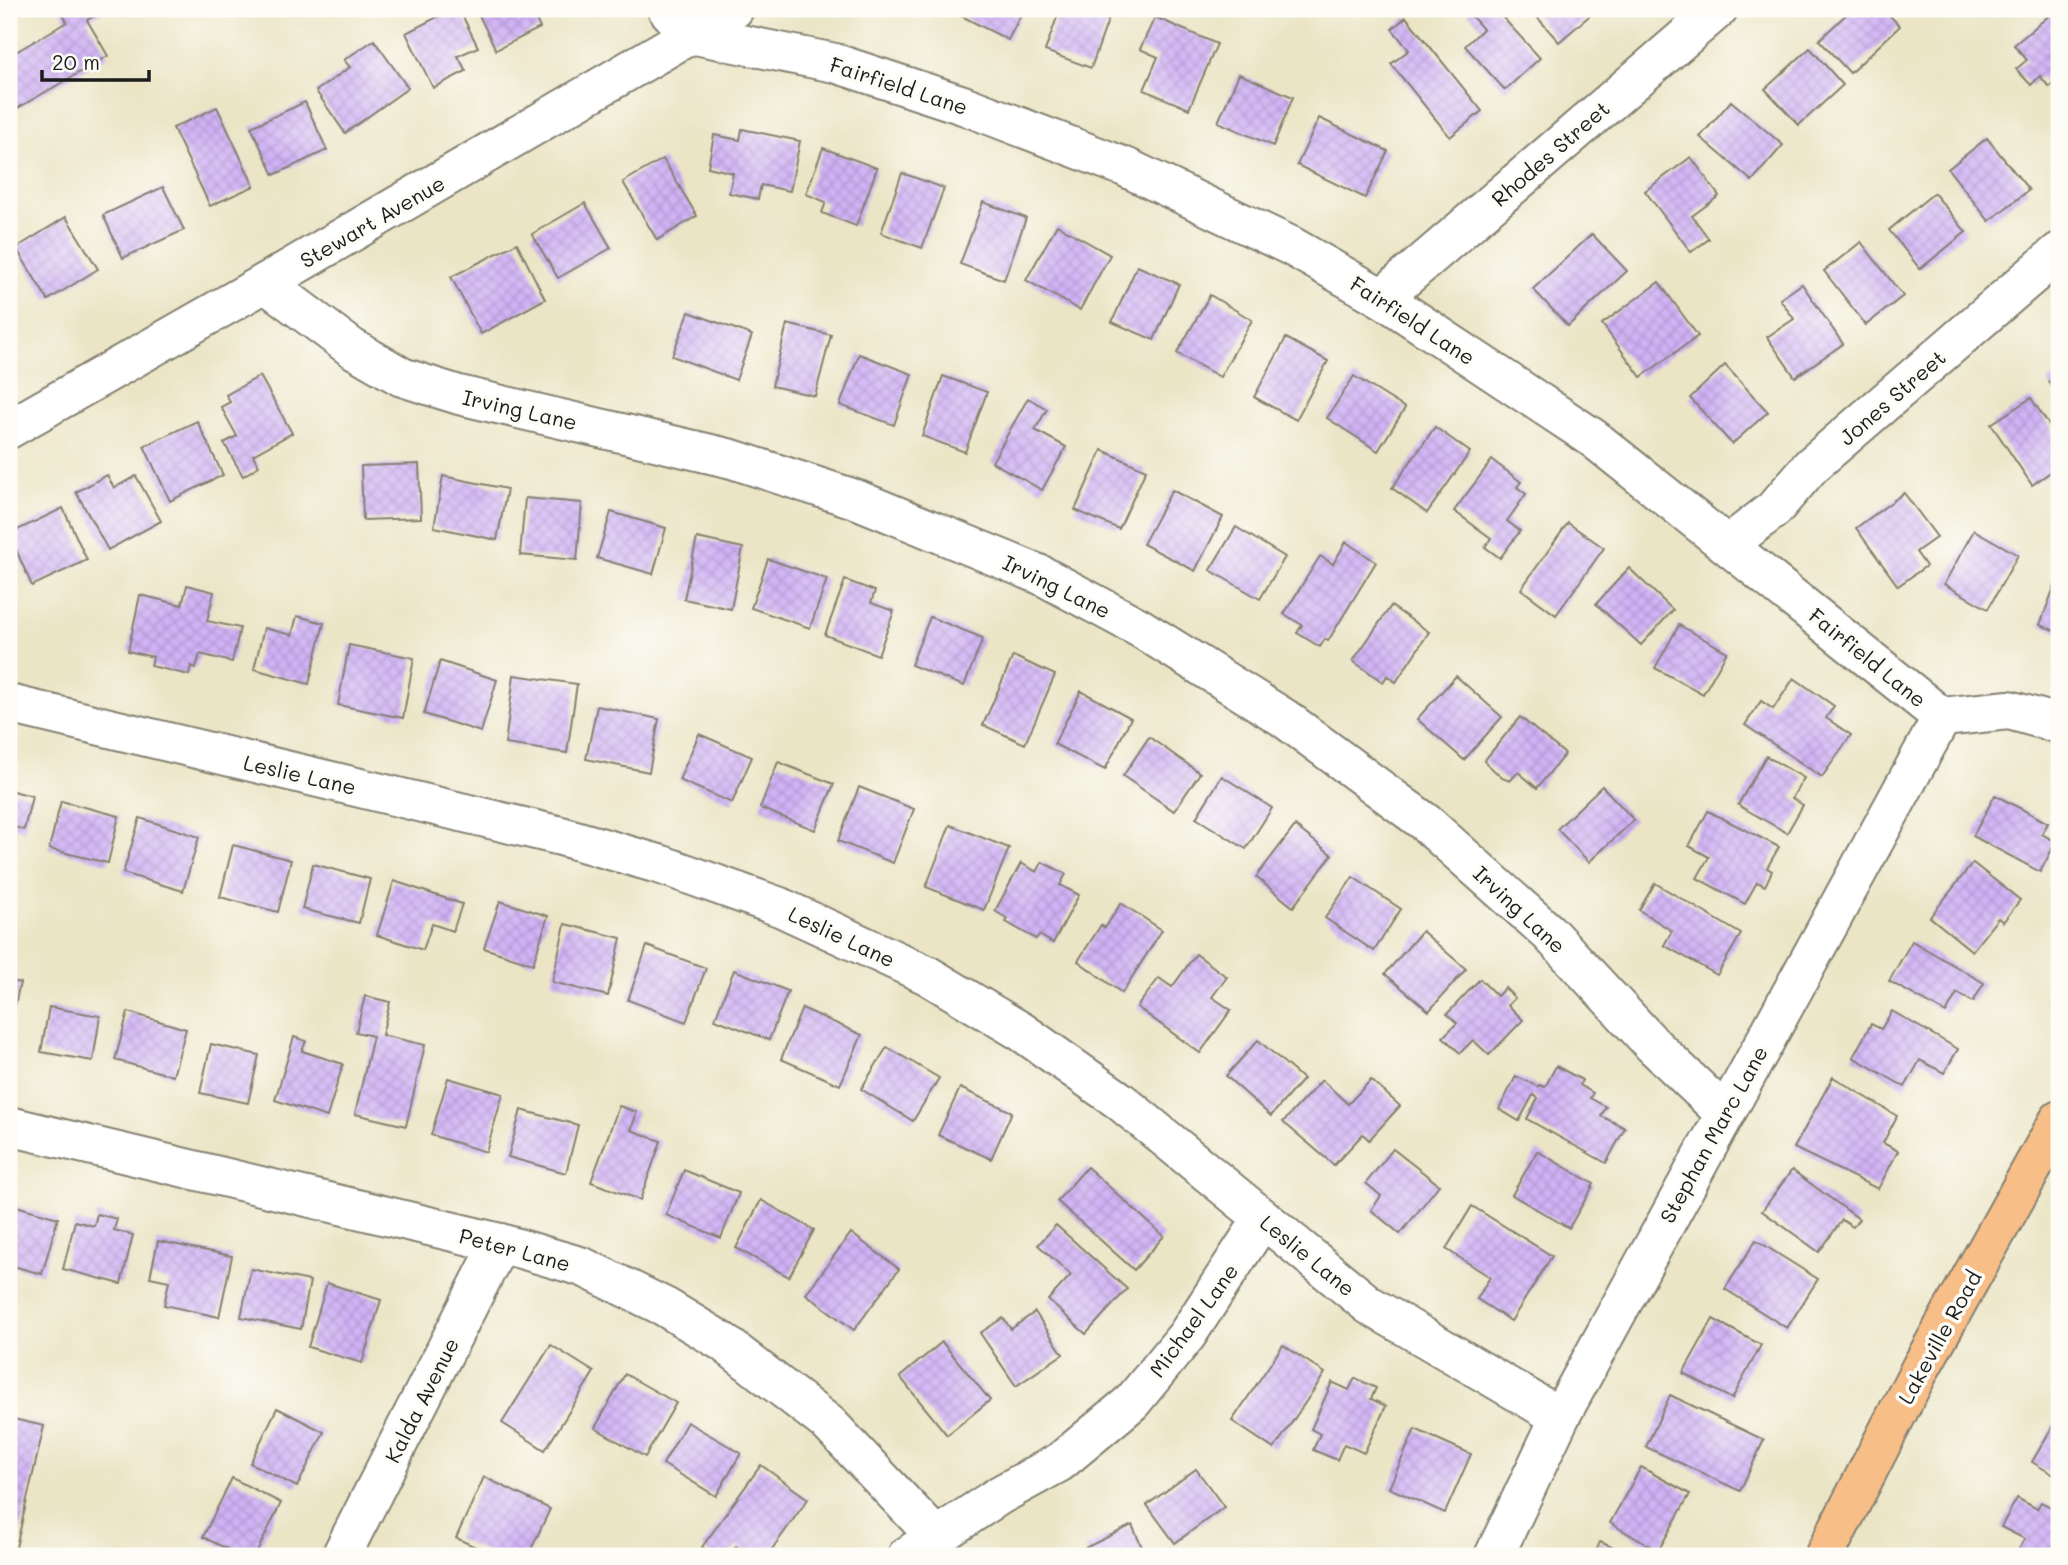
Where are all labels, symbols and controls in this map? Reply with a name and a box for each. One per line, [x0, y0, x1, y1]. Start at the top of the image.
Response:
scale bar [42, 38, 149, 82]
text: 20 m [52, 48, 100, 75]
street label: Fairfield Lane [827, 50, 971, 120]
street label: Rhodes Street [1485, 94, 1615, 212]
street label: Stewart Avenue [295, 169, 449, 273]
street label: Fairfield Lane [1345, 270, 1481, 370]
street label: Jones Street [1833, 343, 1951, 451]
street label: Irving Lane [460, 383, 580, 435]
street label: Irving Lane [999, 548, 1115, 624]
street label: Fairfield Lane [1804, 601, 1932, 713]
street label: Leslie Lane [241, 748, 359, 800]
street label: Irving Lane [1468, 859, 1572, 959]
street label: Leslie Lane [784, 900, 900, 972]
street label: Stephan Marc Lane [1653, 1041, 1773, 1227]
street label: Leslie Lane [1255, 1208, 1361, 1302]
street label: Peter Lane [456, 1221, 574, 1277]
street label: Michael Lane [1143, 1258, 1243, 1382]
street label: Lakeville Road [1891, 1266, 1987, 1408]
street label: Kalda Avenue [378, 1333, 464, 1467]

